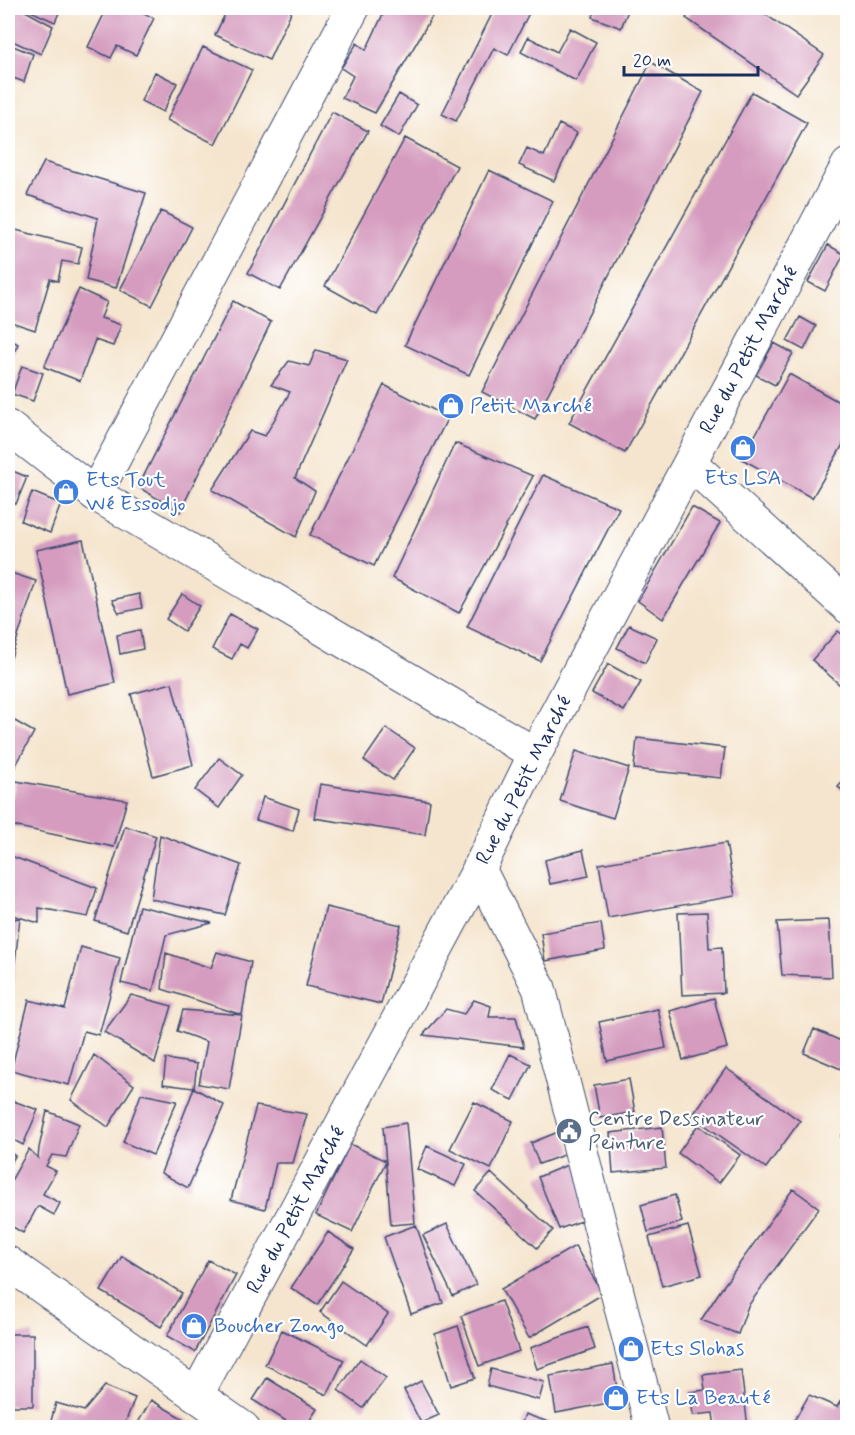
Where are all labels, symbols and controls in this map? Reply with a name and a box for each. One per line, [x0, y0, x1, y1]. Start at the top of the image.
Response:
scale bar [624, 39, 758, 77]
text: 20 m [633, 49, 671, 73]
street label: Rue du Petit Marché [693, 261, 805, 439]
shop icon: Petit Marché [436, 391, 466, 421]
place label: Petit Marché [470, 392, 592, 420]
shop icon: Ets LSA [728, 433, 758, 463]
place label: Ets LSA [704, 464, 782, 492]
place label: Ets Tout Wé Essodjo [86, 466, 186, 518]
shop icon: Ets Tout Wé Essodjo [51, 477, 81, 507]
street label: Rue du Petit Marché [469, 691, 579, 869]
place label: Centre Dessinateur Peinture [588, 1105, 764, 1157]
public building icon: Centre Dessinateur Peinture [554, 1116, 584, 1146]
street label: Rue du Petit Marché [240, 1121, 352, 1299]
shop icon: Boucher Zongo [179, 1311, 209, 1341]
place label: Boucher Zongo [214, 1312, 344, 1340]
shop icon: Ets Slohas [616, 1334, 646, 1364]
place label: Ets Slohas [650, 1335, 744, 1363]
shop icon: Ets La Beauté [601, 1383, 631, 1413]
place label: Ets La Beauté [636, 1384, 771, 1412]

